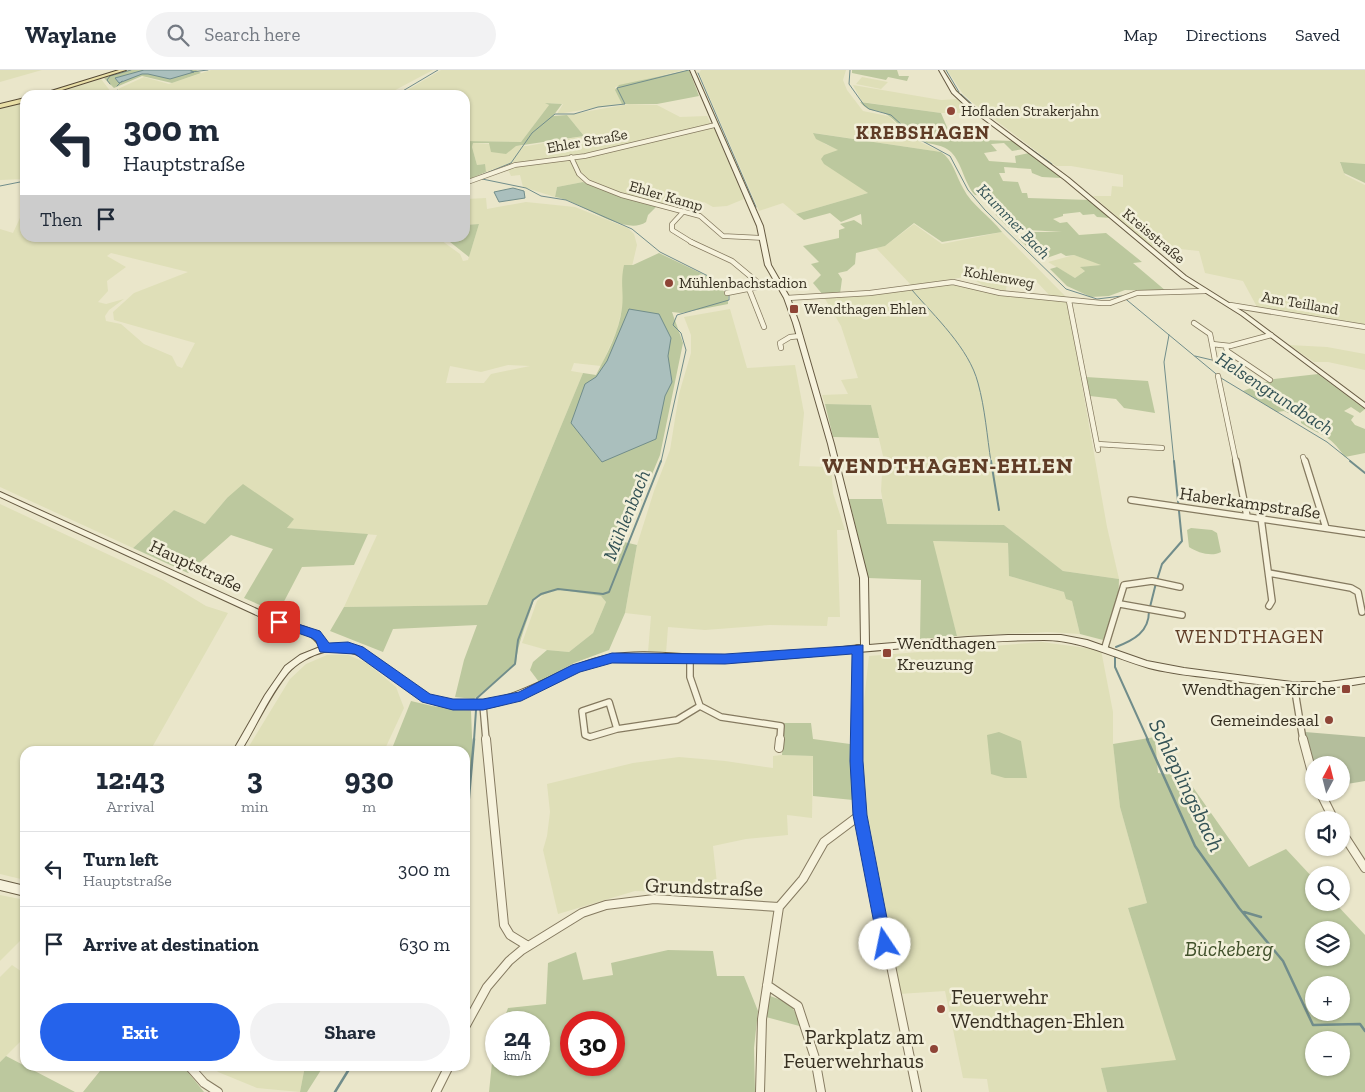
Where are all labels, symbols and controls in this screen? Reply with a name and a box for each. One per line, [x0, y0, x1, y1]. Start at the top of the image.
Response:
search box [146, 12, 496, 57]
text: Waylane [25, 20, 116, 49]
icon: search [164, 21, 192, 49]
text: Search here [204, 23, 301, 46]
text: Map [1123, 24, 1158, 46]
text: Directions [1186, 24, 1267, 46]
text: Saved [1295, 24, 1340, 46]
place label: Hofladen Strakerjahn [961, 102, 1099, 120]
marker: Hofladen Strakerjahn [945, 105, 957, 117]
text: 300 m [123, 108, 219, 150]
icon: left [40, 110, 105, 175]
district label: KREBSHAGEN [856, 121, 990, 144]
street label: Ehler Straße [545, 125, 629, 157]
text: Hauptstraße [123, 150, 245, 177]
street label: Ehler Kamp [627, 177, 705, 215]
water label: Krummer Bach [973, 180, 1054, 263]
icon: arrive [92, 205, 120, 233]
street label: Kreisstraße [1119, 205, 1189, 267]
text: Then [40, 208, 82, 231]
street label: Kohlenweg [962, 262, 1036, 292]
place label: Mühlenbachstadion [679, 274, 807, 292]
marker: Mühlenbachstadion [663, 277, 675, 289]
street label: Am Teilland [1260, 287, 1340, 319]
place label: Wendthagen Ehlen [804, 300, 927, 318]
marker: Wendthagen Ehlen [788, 303, 800, 315]
water label: Helsengrundbach [1212, 347, 1338, 440]
district label: WENDTHAGEN-EHLEN [822, 452, 1074, 479]
water label: Mühlenbach [598, 467, 655, 564]
street label: Haberkampstraße [1178, 482, 1322, 524]
street label: Hauptstraße [146, 535, 246, 597]
pin [258, 601, 300, 643]
icon: arrive [265, 608, 293, 636]
district label: WENDTHAGEN [1175, 624, 1325, 648]
place label: Wendthagen Kreuzung [897, 632, 996, 675]
marker: Wendthagen Kreuzung [881, 647, 893, 659]
place label: Wendthagen Kirche [1182, 678, 1336, 700]
marker: Wendthagen Kirche [1340, 683, 1352, 695]
place label: Gemeindesaal [1210, 709, 1319, 731]
water label: Schleplingsbach [1143, 714, 1230, 856]
marker: Gemeindesaal [1323, 714, 1335, 726]
north arrow [1305, 756, 1350, 801]
map controls [1305, 756, 1350, 1076]
text: 12:43 [96, 761, 165, 797]
text: 3 [247, 761, 263, 797]
text: 930 [345, 761, 394, 797]
text: Arrival [106, 797, 155, 816]
text: min [241, 797, 268, 816]
text: m [362, 797, 376, 816]
button: sound [1305, 811, 1350, 856]
text: Turn left [83, 848, 158, 871]
icon: left [40, 855, 68, 883]
text: 300 m [398, 858, 450, 881]
button: search [1305, 866, 1350, 911]
text: Hauptstraße [83, 871, 172, 890]
street label: Grundstraße [645, 872, 764, 901]
position arrow [858, 917, 910, 969]
button: layers [1305, 921, 1350, 966]
icon: arrive [40, 930, 68, 958]
text: Arrive at destination [83, 933, 259, 956]
text: 630 m [399, 933, 450, 956]
park label: Bückeberg [1185, 936, 1273, 961]
button: + [1305, 976, 1350, 1021]
place label: Feuerwehr Wendthagen-Ehlen [951, 984, 1124, 1033]
button: Exit [40, 1003, 240, 1061]
button: Share [250, 1003, 450, 1061]
marker: Feuerwehr Wendthagen-Ehlen [935, 1003, 947, 1015]
speed limit sign: 30 [560, 1011, 625, 1076]
text: 24 [504, 1022, 531, 1052]
place label: Parkplatz am Feuerwehrhaus [783, 1024, 924, 1073]
button: − [1305, 1031, 1350, 1076]
marker: Parkplatz am Feuerwehrhaus [928, 1043, 940, 1055]
text: km/h [504, 1049, 531, 1063]

